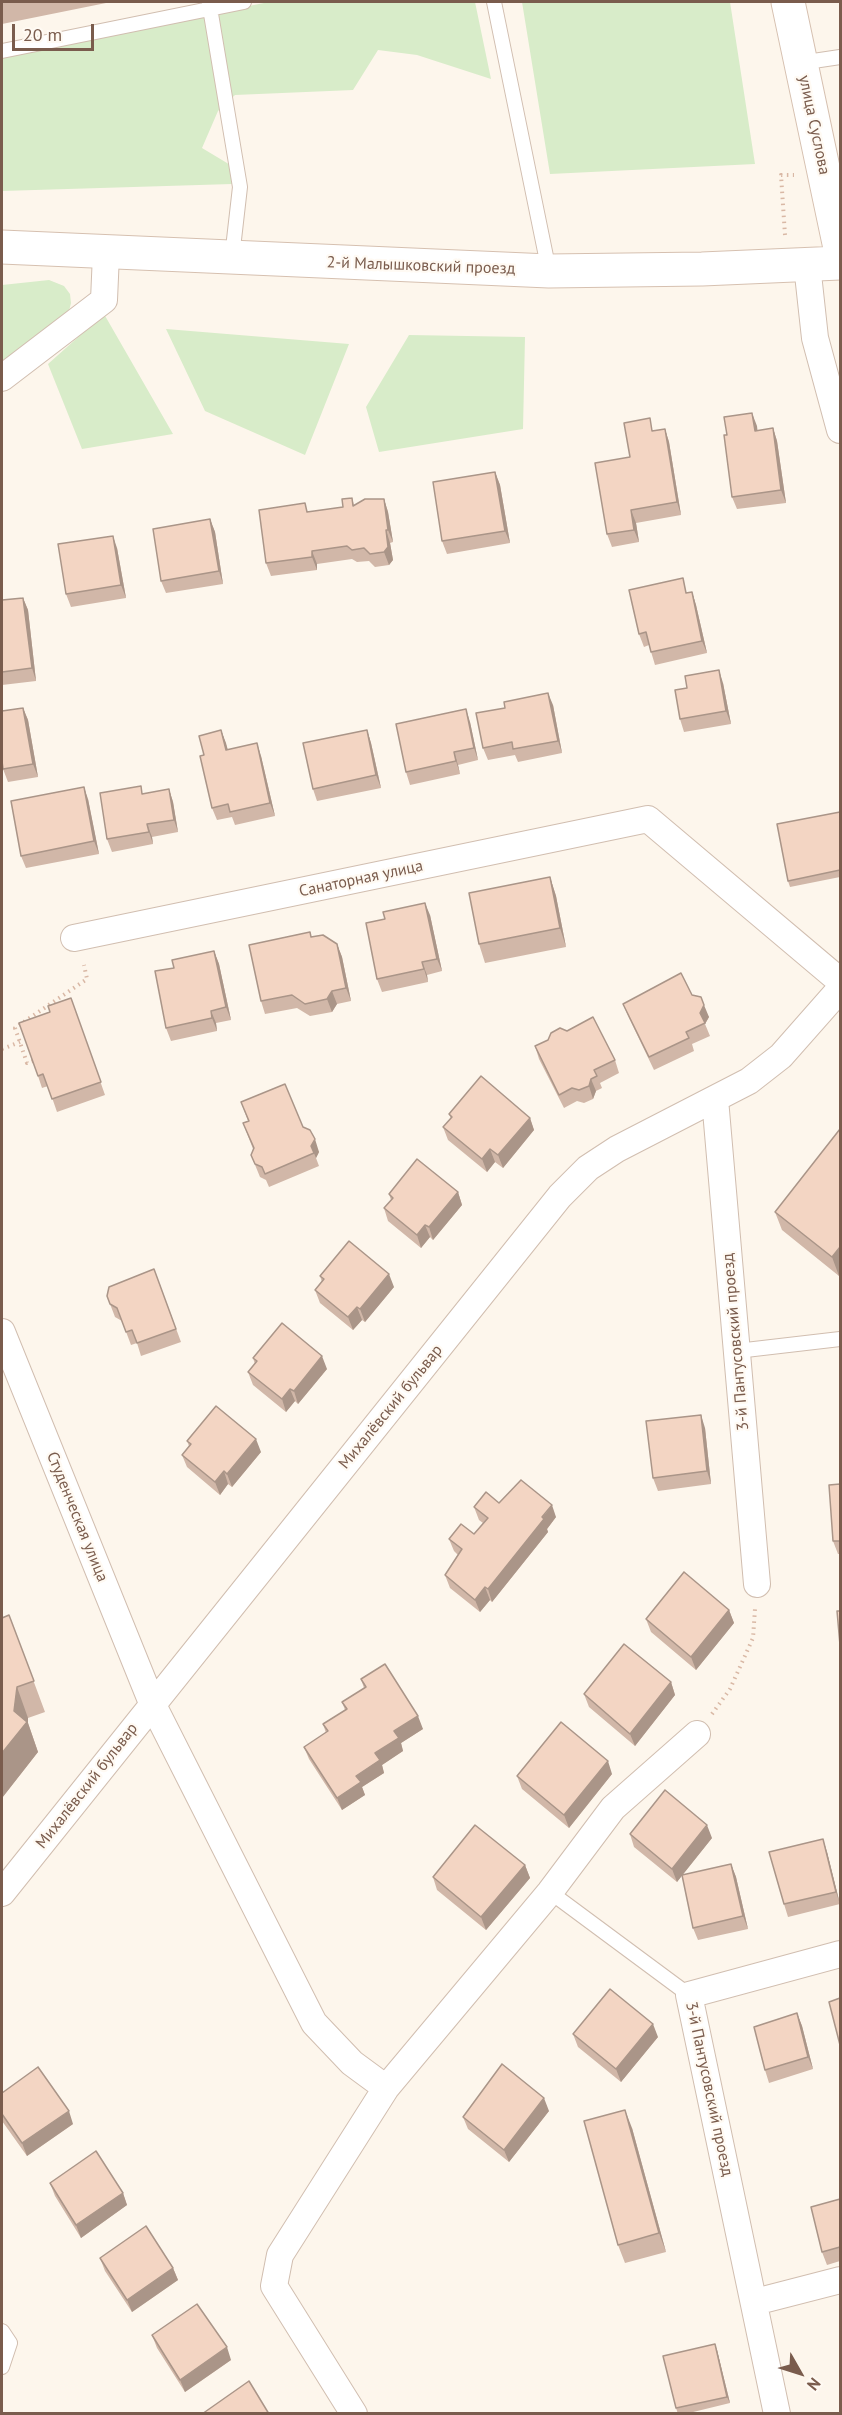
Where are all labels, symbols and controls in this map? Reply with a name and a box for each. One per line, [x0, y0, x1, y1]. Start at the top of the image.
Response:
scale bar [15, 12, 98, 50]
text: 20 m [23, 23, 62, 46]
street label: улица Суслова [794, 74, 834, 176]
street label: 2-й Малышковский проезд [326, 253, 516, 279]
street label: Санаторная улица [297, 856, 425, 902]
street label: 3-й Пантусовский проезд [719, 1253, 753, 1431]
street label: Михалёвский бульвар [335, 1341, 447, 1473]
street label: Студенческая улица [42, 1449, 112, 1585]
street label: Михалёвский бульвар [32, 1719, 142, 1853]
street label: 3-й Пантусовский проезд [681, 2000, 737, 2178]
north arrow [770, 2343, 830, 2403]
text: N [803, 2374, 825, 2395]

